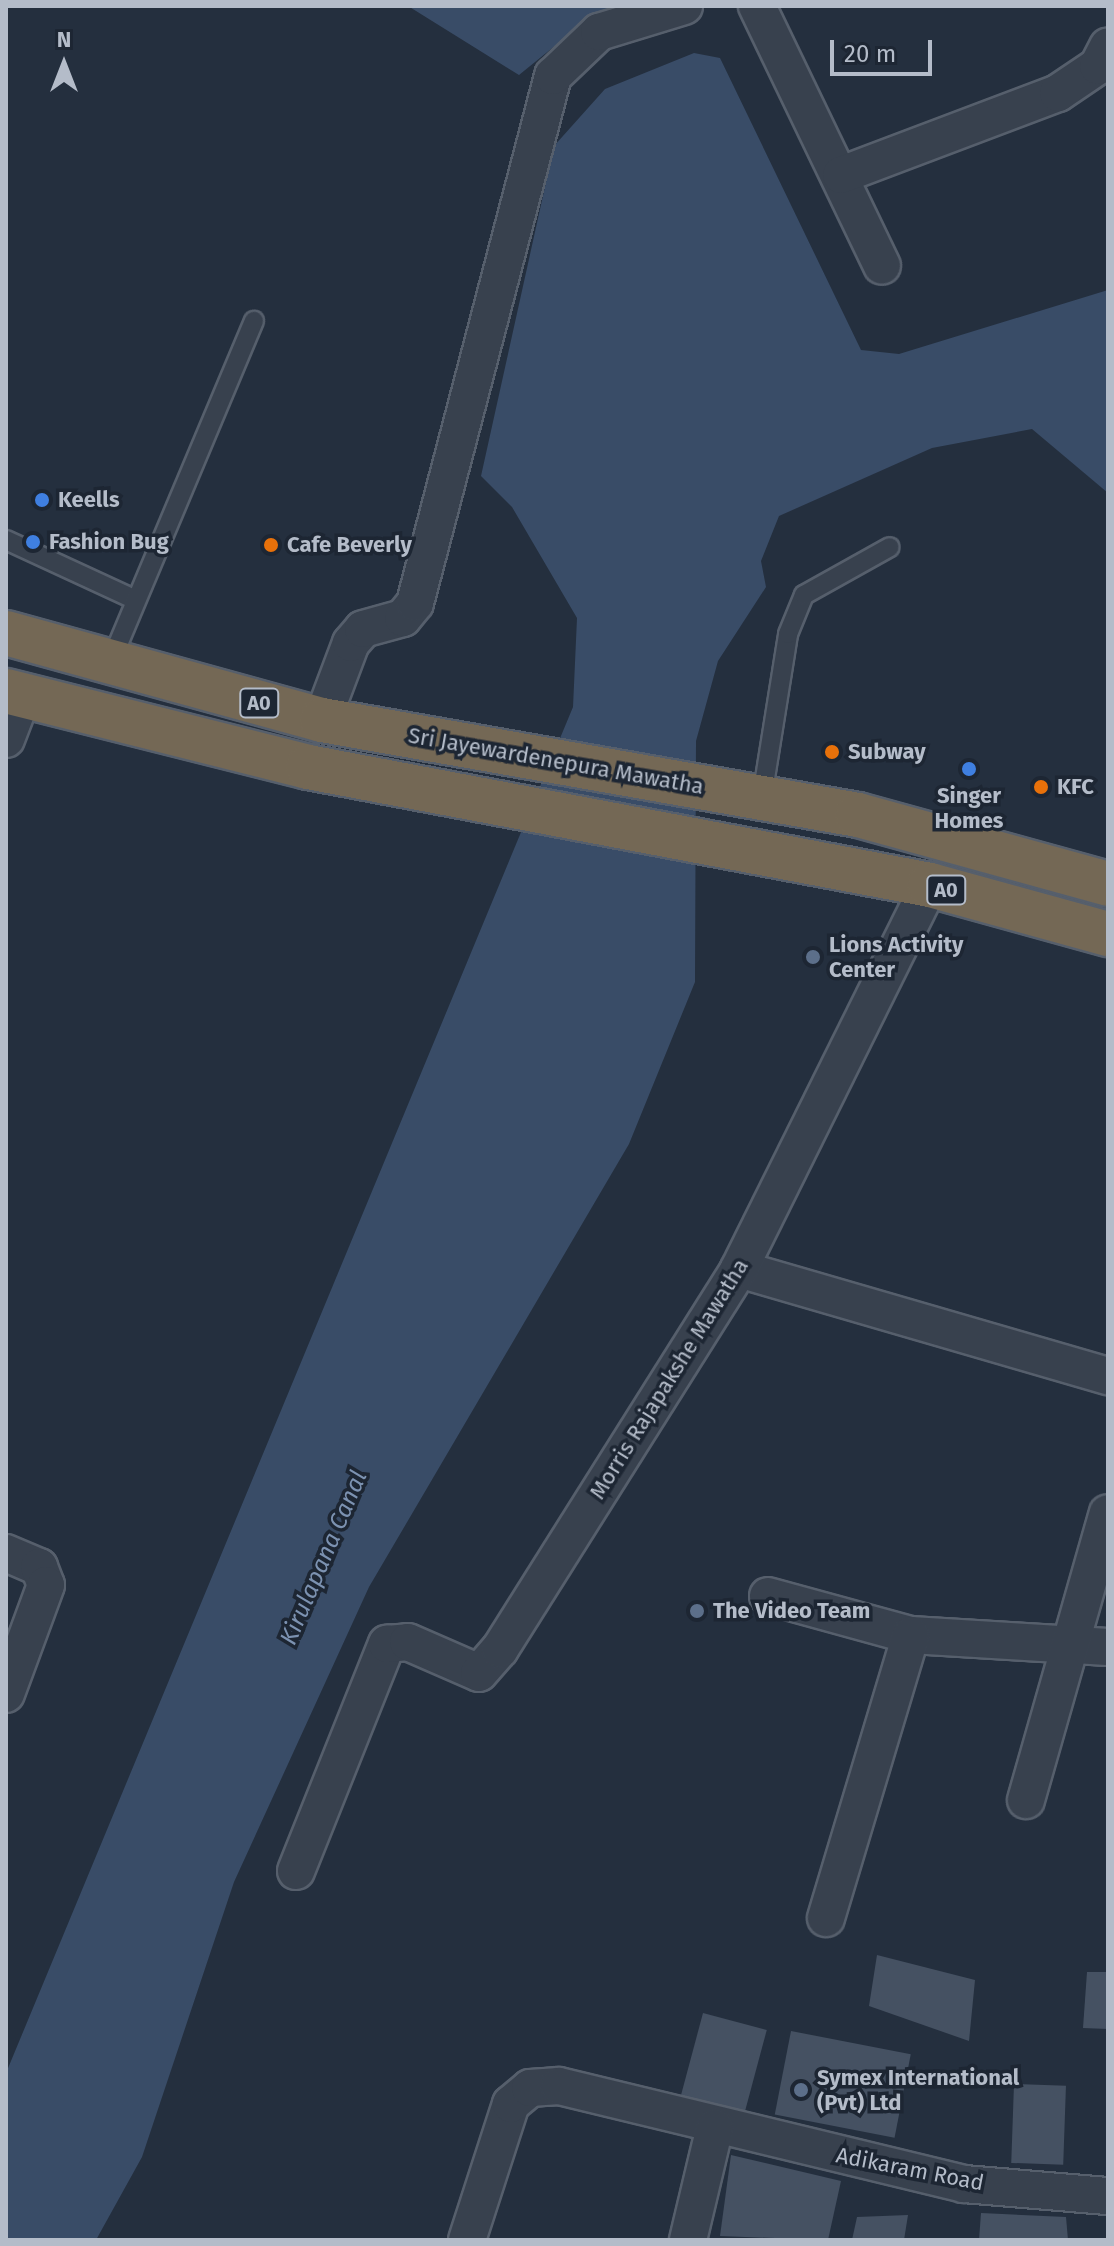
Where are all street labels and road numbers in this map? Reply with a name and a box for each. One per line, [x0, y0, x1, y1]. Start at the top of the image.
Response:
road number: A0 [239, 687, 279, 719]
street label: Sri Jayewardenepura Mawatha [406, 722, 706, 800]
road number: A0 [926, 874, 966, 906]
street label: Morris Rajapakshe Mawatha [584, 1254, 754, 1504]
street label: Adikaram Road [834, 2142, 986, 2196]

